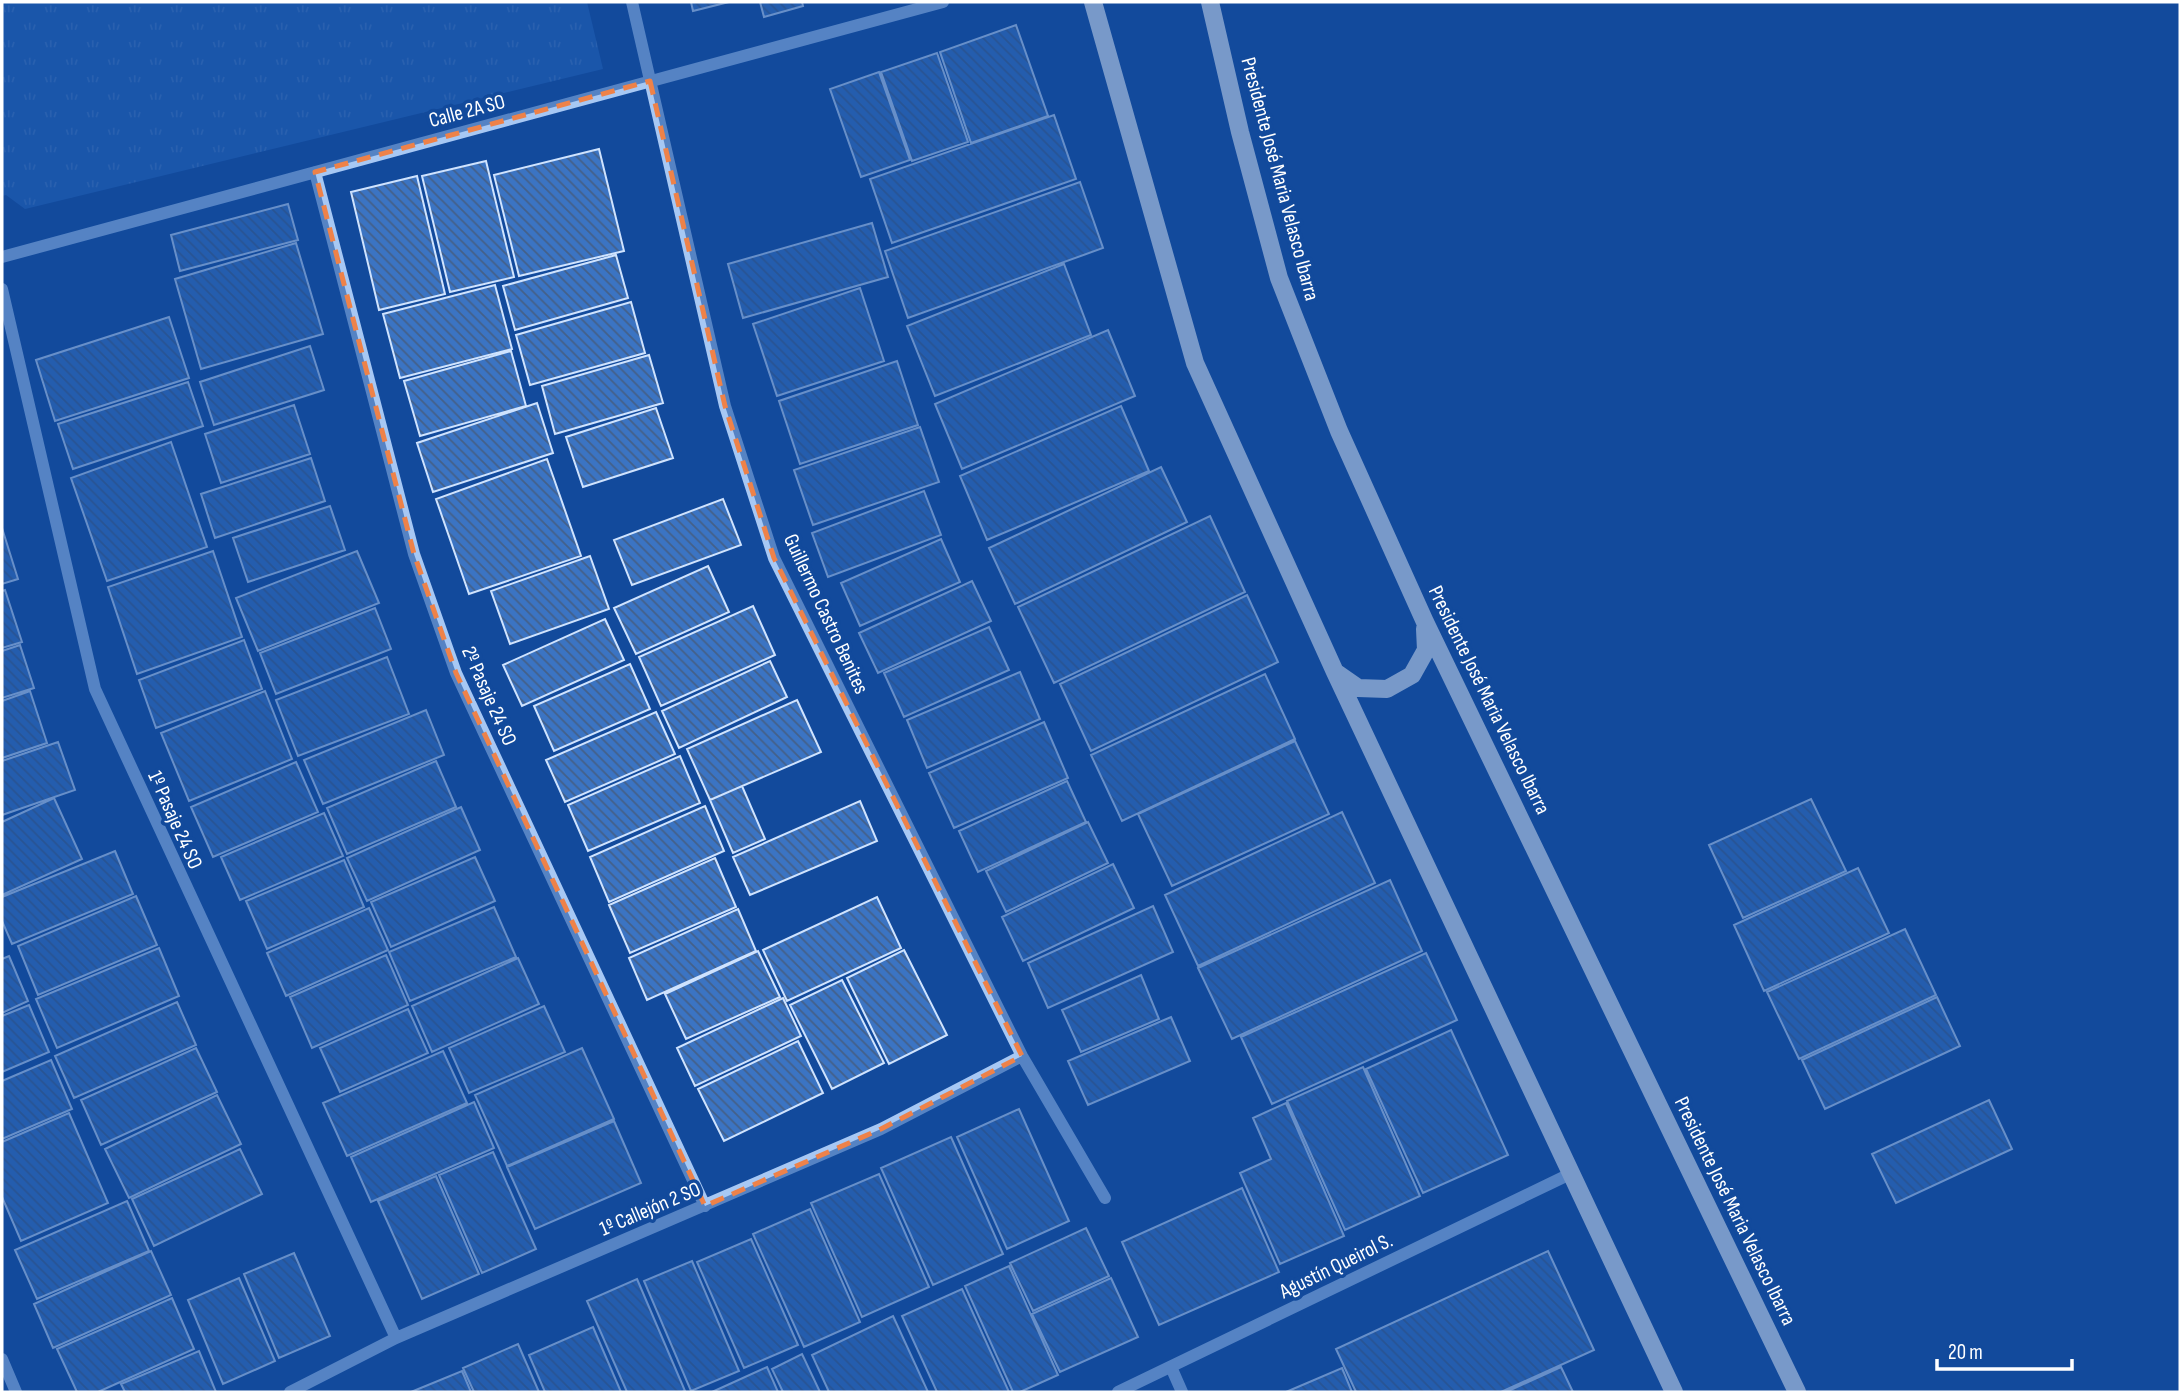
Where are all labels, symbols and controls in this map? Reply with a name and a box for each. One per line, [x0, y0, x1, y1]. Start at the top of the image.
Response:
street label: Presidente José Maria Velasco Ibarra [1235, 55, 1325, 303]
street label: Calle 2A SO [426, 89, 508, 133]
street label: Guillermo Castro Benites [778, 530, 874, 698]
street label: Presidente José Maria Velasco Ibarra [1423, 582, 1555, 818]
street label: 2º Pasaje 24 SO [456, 642, 522, 750]
street label: 1º Pasaje 24 SO [142, 767, 208, 873]
street label: Presidente José Maria Velasco Ibarra [1669, 1093, 1801, 1329]
street label: 1º Callejón 2 SO [596, 1177, 704, 1241]
street label: Agustín Queirol S. [1274, 1228, 1397, 1305]
scale bar [1937, 1328, 2072, 1372]
text: 20 m [1948, 1340, 1983, 1365]

